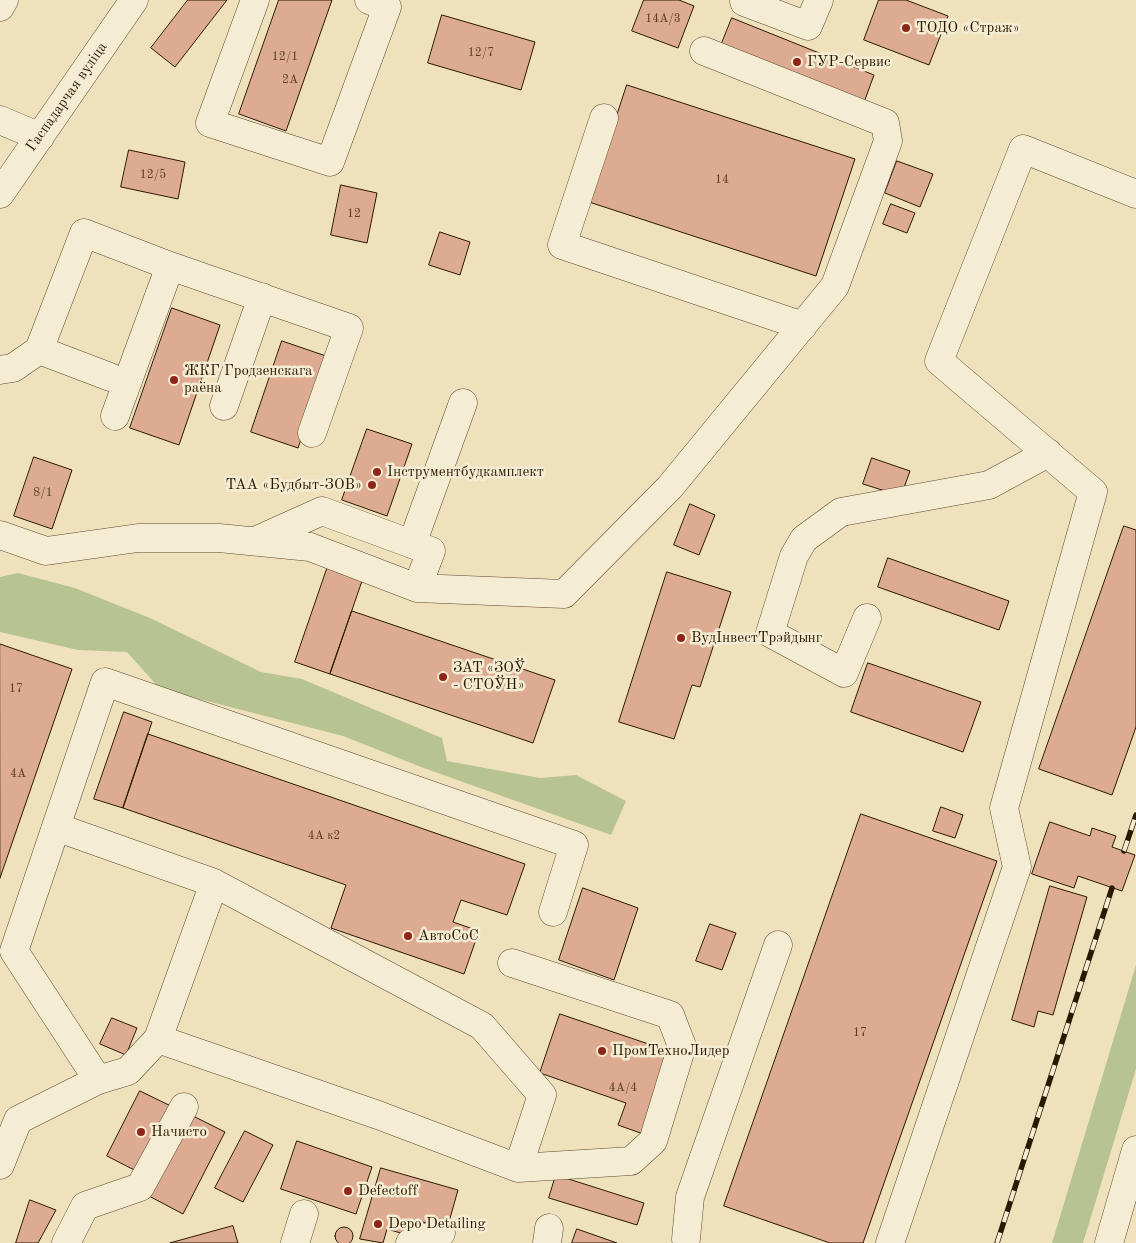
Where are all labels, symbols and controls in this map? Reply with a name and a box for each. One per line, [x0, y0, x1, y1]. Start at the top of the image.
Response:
house number: 14А/3 [645, 12, 681, 26]
place label: ТОДО «Страж» [916, 19, 1020, 37]
marker: ТОДО «Страж» [900, 22, 912, 34]
street label: Гаспадарчая вуліца [22, 39, 112, 155]
house number: 12/7 [468, 46, 494, 60]
house number: 12/1 [272, 50, 298, 64]
place label: ГУР-Сервис [807, 53, 891, 71]
marker: ГУР-Сервис [791, 56, 803, 68]
house number: 2А [282, 73, 298, 87]
house number: 12/5 [140, 168, 166, 182]
house number: 14 [715, 173, 729, 187]
house number: 12 [347, 207, 361, 221]
place label: ЖКГ Гродзенскага раёна [184, 362, 312, 397]
marker: ЖКГ Гродзенскага раёна [168, 374, 180, 386]
place label: Інструментбудкамплект [387, 463, 544, 481]
marker: Інструментбудкамплект [371, 466, 383, 478]
place label: ТАА «Будбыт-ЗОВ» [226, 476, 362, 494]
marker: ТАА «Будбыт-ЗОВ» [366, 479, 378, 491]
house number: 8/1 [33, 486, 53, 500]
place label: ВудІнвестТрэйдынг [691, 629, 822, 647]
marker: ВудІнвестТрэйдынг [675, 632, 687, 644]
place label: ЗАТ «ЗОЎ - СТОЎН» [453, 659, 525, 694]
marker: ЗАТ «ЗОЎ - СТОЎН» [437, 671, 449, 683]
house number: 17 [9, 682, 23, 696]
house number: 4А [10, 767, 26, 781]
house number: 4А к2 [308, 829, 340, 843]
place label: АвтоСоС [418, 927, 479, 945]
marker: АвтоСоС [402, 930, 414, 942]
house number: 17 [853, 1026, 867, 1040]
place label: ПромТехноЛидер [612, 1042, 729, 1060]
marker: ПромТехноЛидер [596, 1045, 608, 1057]
house number: 4А/4 [609, 1081, 637, 1095]
place label: Начисто [151, 1123, 207, 1141]
marker: Начисто [135, 1126, 147, 1138]
place label: Defectoff [358, 1182, 418, 1200]
marker: Defectoff [342, 1185, 354, 1197]
place label: Depo Detailing [388, 1215, 486, 1233]
marker: Depo Detailing [372, 1218, 384, 1230]

